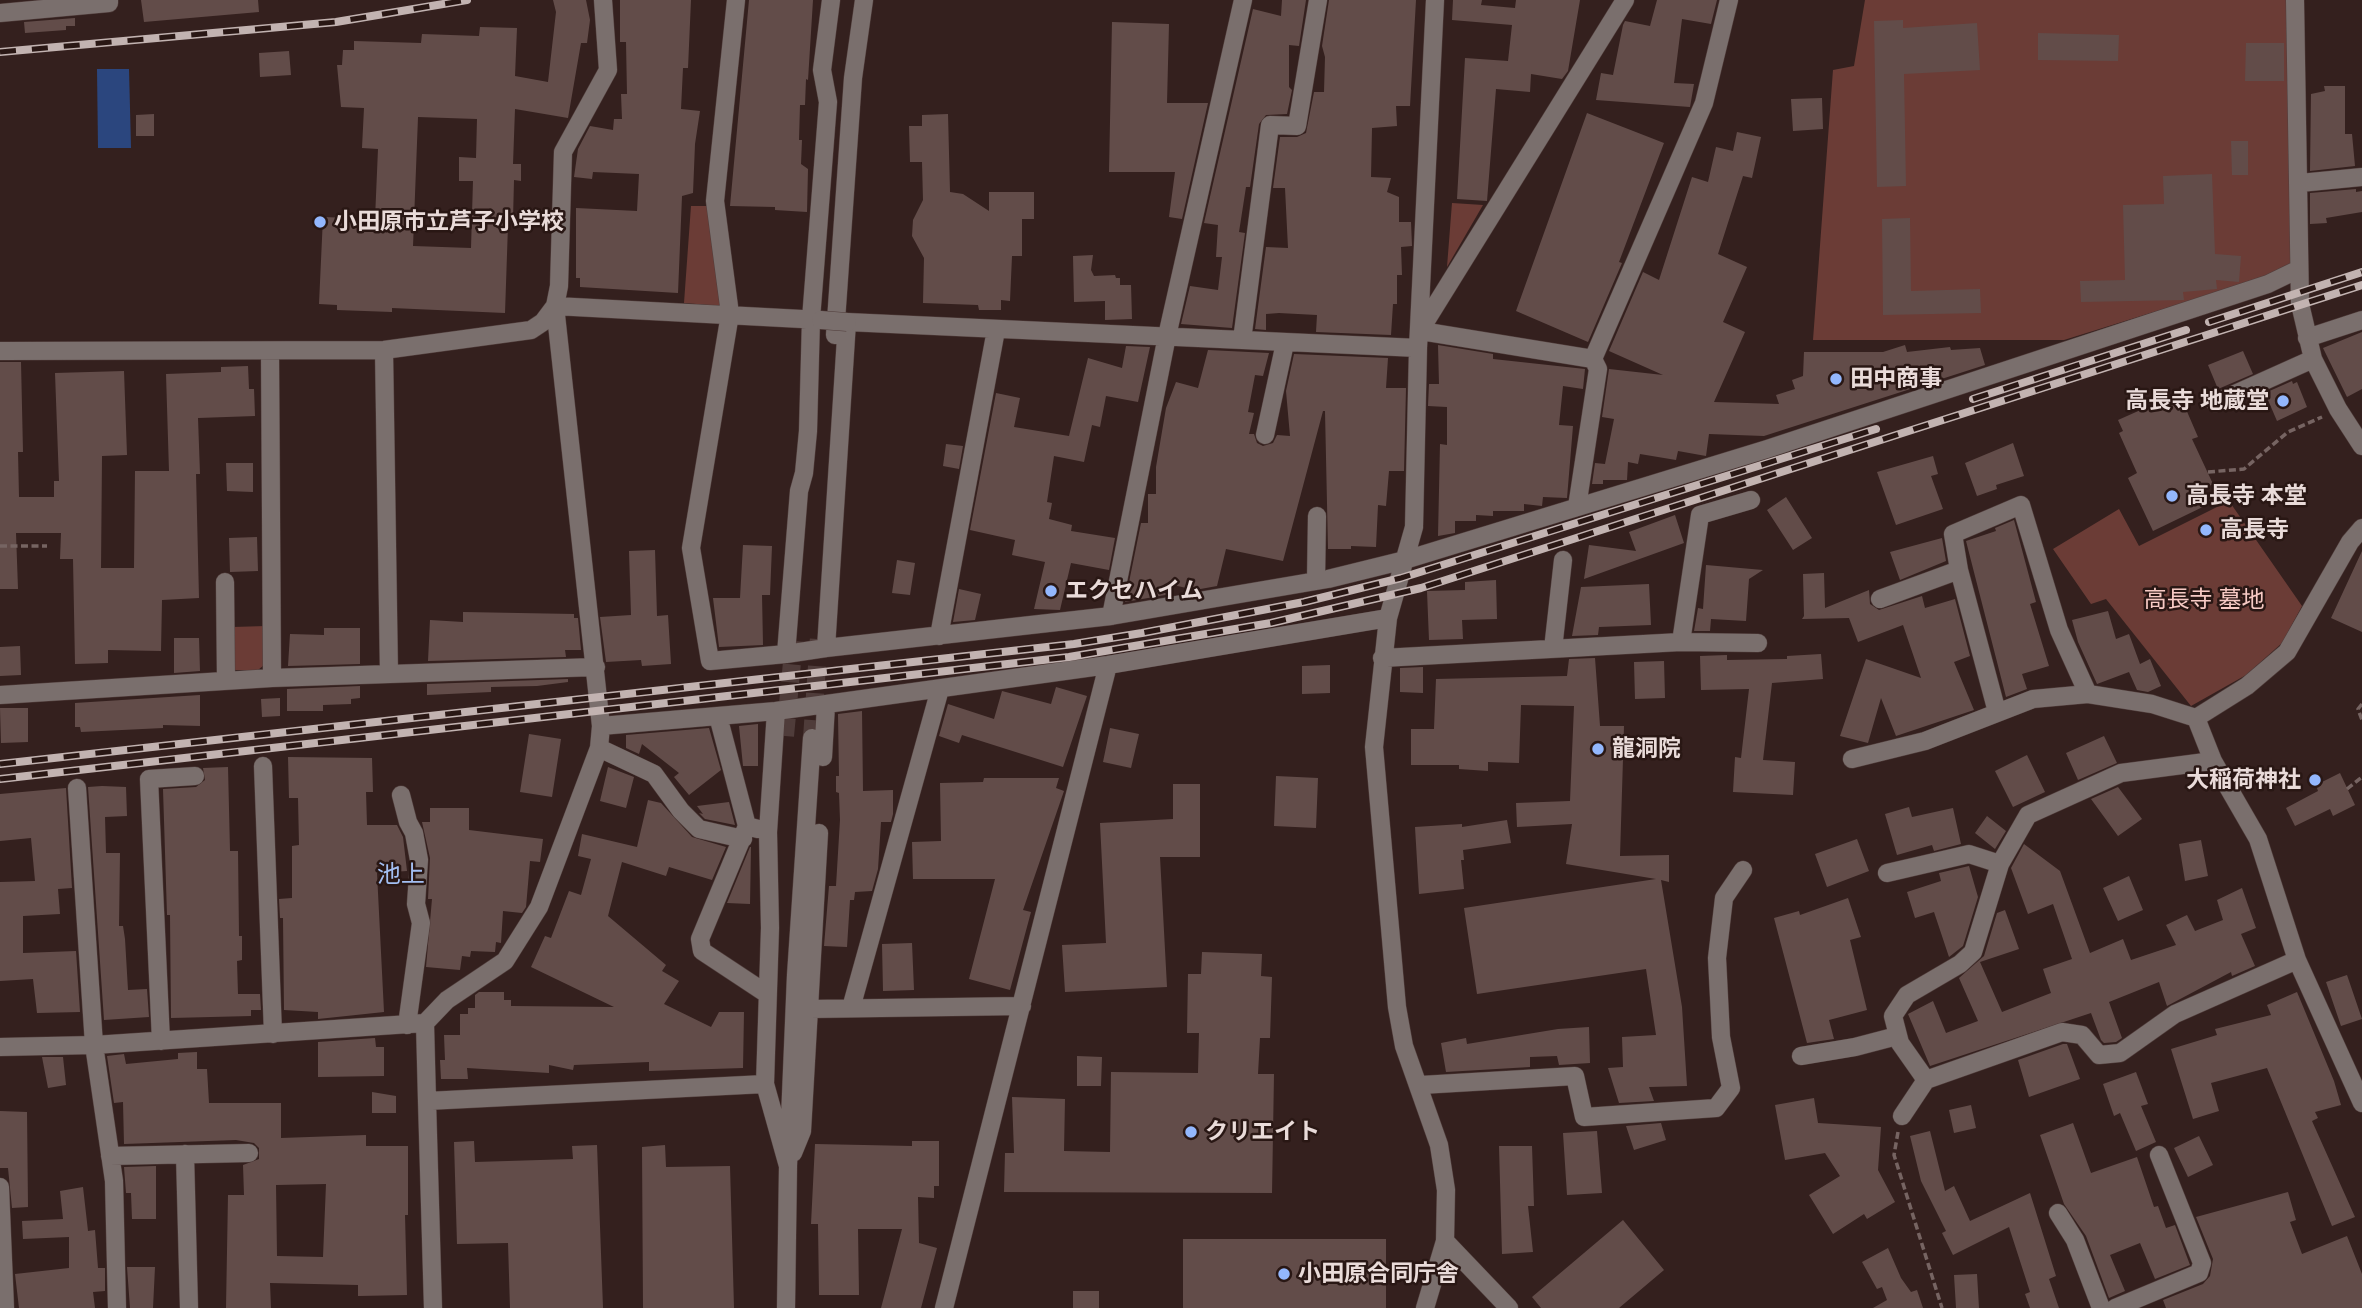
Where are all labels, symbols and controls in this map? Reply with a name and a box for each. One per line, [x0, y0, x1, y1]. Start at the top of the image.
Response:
place label: 小田原市立芦子小学校 [334, 208, 564, 236]
marker: 小田原市立芦子小学校 [312, 214, 328, 230]
place label: 田中商事 [1850, 365, 1942, 393]
marker: 田中商事 [1828, 371, 1844, 387]
place label: 高長寺 地蔵堂 [2125, 387, 2269, 415]
marker: 高長寺 地蔵堂 [2275, 393, 2291, 409]
place label: 高長寺 本堂 [2186, 482, 2307, 510]
marker: 高長寺 本堂 [2164, 488, 2180, 504]
place label: 高長寺 [2220, 516, 2289, 544]
marker: 高長寺 [2198, 522, 2214, 538]
place label: エクセハイム [1065, 577, 1203, 605]
marker: エクセハイム [1043, 583, 1059, 599]
park label: 高長寺 墓地 [2144, 586, 2264, 614]
place label: 龍洞院 [1612, 735, 1681, 763]
marker: 龍洞院 [1590, 741, 1606, 757]
place label: 大稲荷神社 [2186, 766, 2301, 794]
marker: 大稲荷神社 [2307, 772, 2323, 788]
district label: 池上 [377, 860, 425, 888]
place label: クリエイト [1205, 1118, 1320, 1146]
marker: クリエイト [1183, 1124, 1199, 1140]
place label: 小田原合同庁舎 [1298, 1260, 1459, 1288]
marker: 小田原合同庁舎 [1276, 1266, 1292, 1282]

